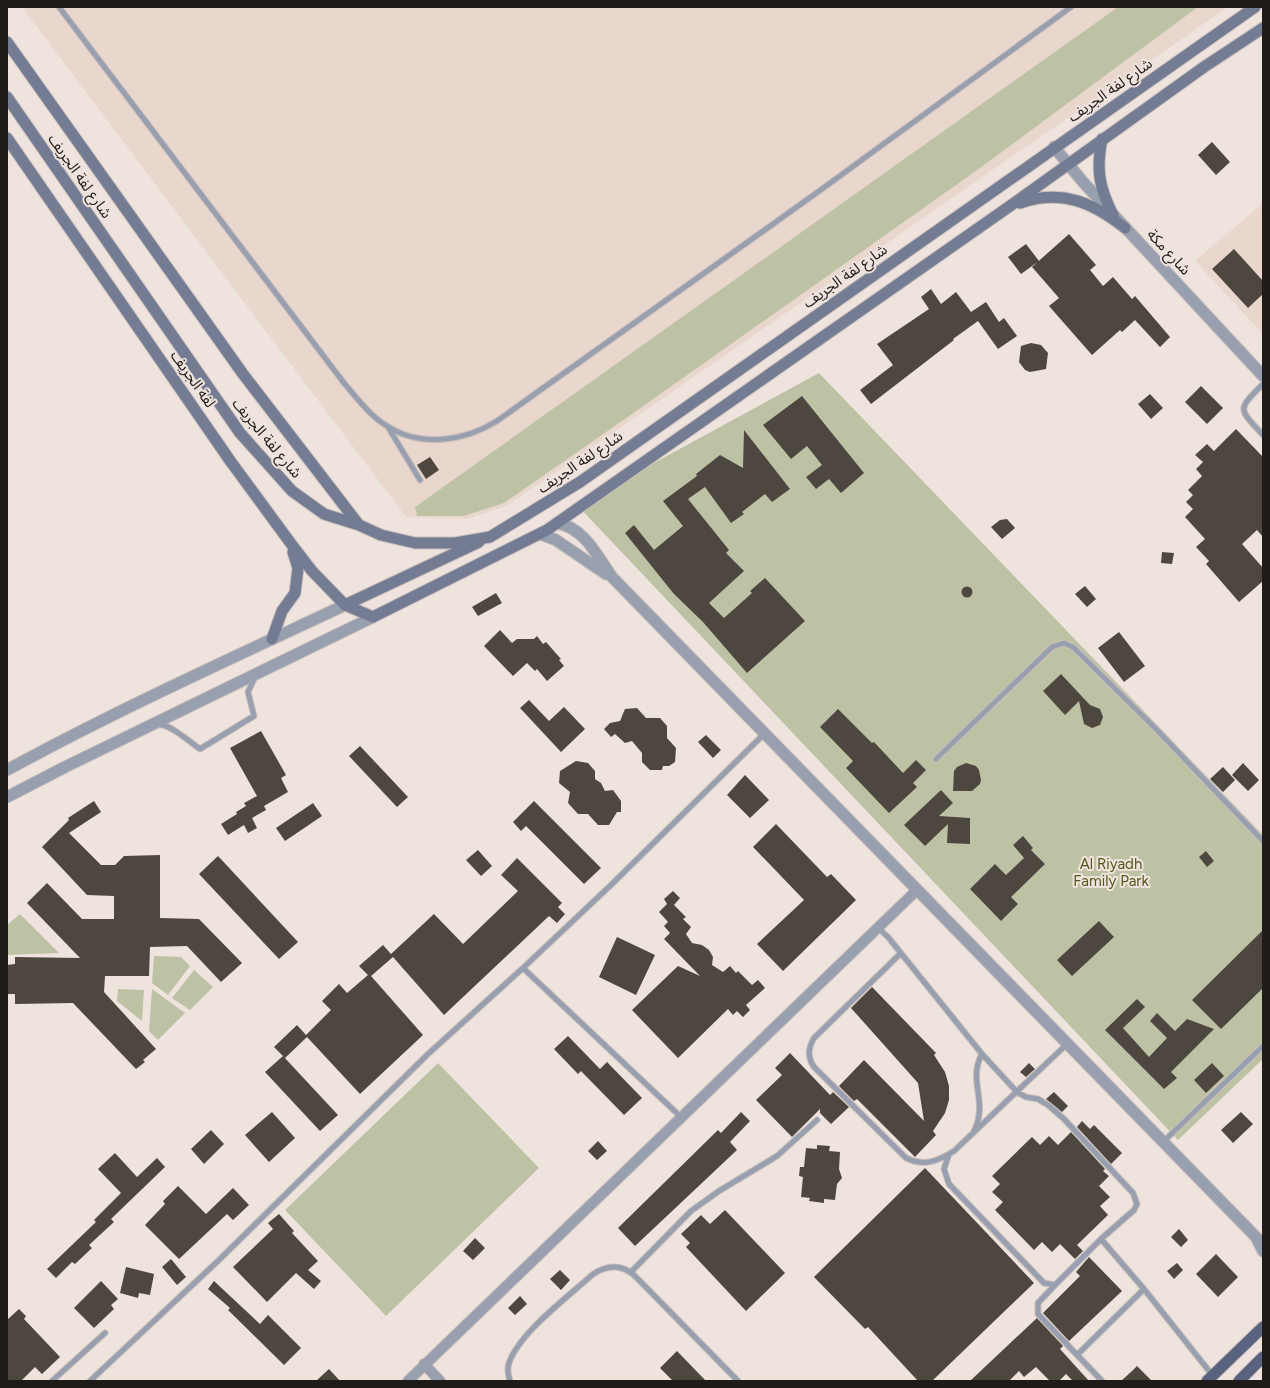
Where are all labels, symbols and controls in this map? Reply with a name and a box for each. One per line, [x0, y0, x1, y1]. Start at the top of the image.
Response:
street label: شارع لفة الجريف [1064, 54, 1158, 128]
street label: شارع لفة الجريف [42, 130, 116, 224]
street label: شارع مكة [1141, 225, 1195, 281]
street label: شارع لفة الجريف [799, 240, 893, 314]
street label: لفة الجريف [167, 347, 219, 411]
street label: شارع لفة الجريف [226, 394, 306, 484]
street label: شارع لفة الجريف [534, 427, 628, 500]
park label: Al Riyadh Family Park [1073, 855, 1149, 890]

